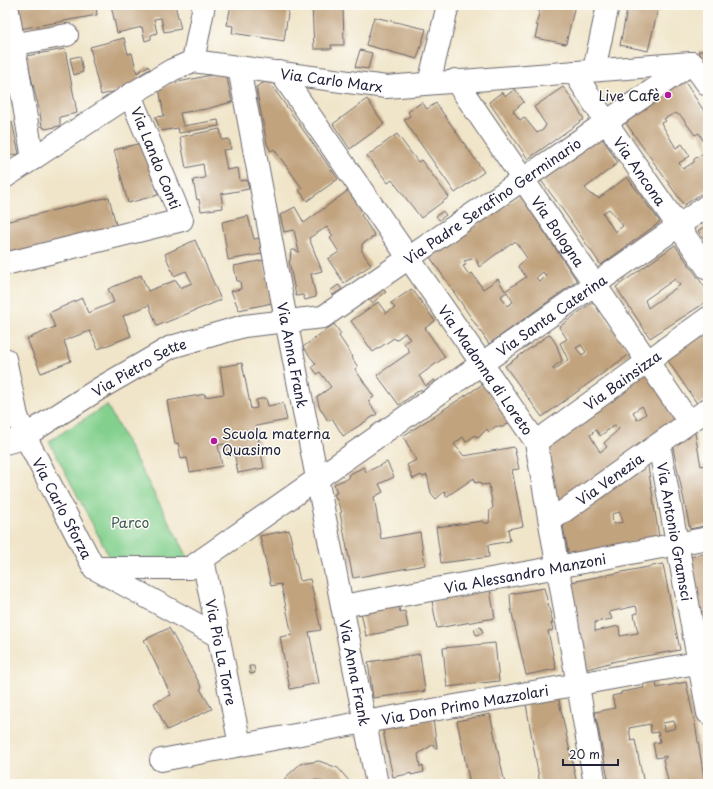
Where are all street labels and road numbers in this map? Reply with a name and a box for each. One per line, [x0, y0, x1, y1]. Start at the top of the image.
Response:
street label: Via Carlo Marx [279, 62, 384, 97]
street label: Via Lando Conti [126, 104, 186, 213]
street label: Via Padre Serafino Germinario [399, 132, 585, 269]
street label: Via Ancona [609, 132, 671, 210]
street label: Via Bologna [527, 191, 590, 271]
street label: Via Santa Caterina [492, 269, 611, 361]
street label: Via Anna Frank [272, 300, 314, 410]
street label: Via Madonna di Loreto [433, 300, 539, 439]
street label: Via Pietro Sette [88, 333, 189, 401]
street label: Via Bainsizza [579, 345, 665, 415]
street label: Via Venezia [572, 447, 648, 510]
street label: Via Carlo Sforza [27, 454, 98, 562]
street label: Via Antonio Gramsci [652, 460, 698, 603]
street label: Via Alessandro Manzoni [442, 547, 608, 598]
street label: Via Pio La Torre [201, 597, 242, 707]
street label: Via Anna Frank [335, 618, 376, 728]
street label: Via Don Primo Mazzolari [380, 679, 550, 729]

